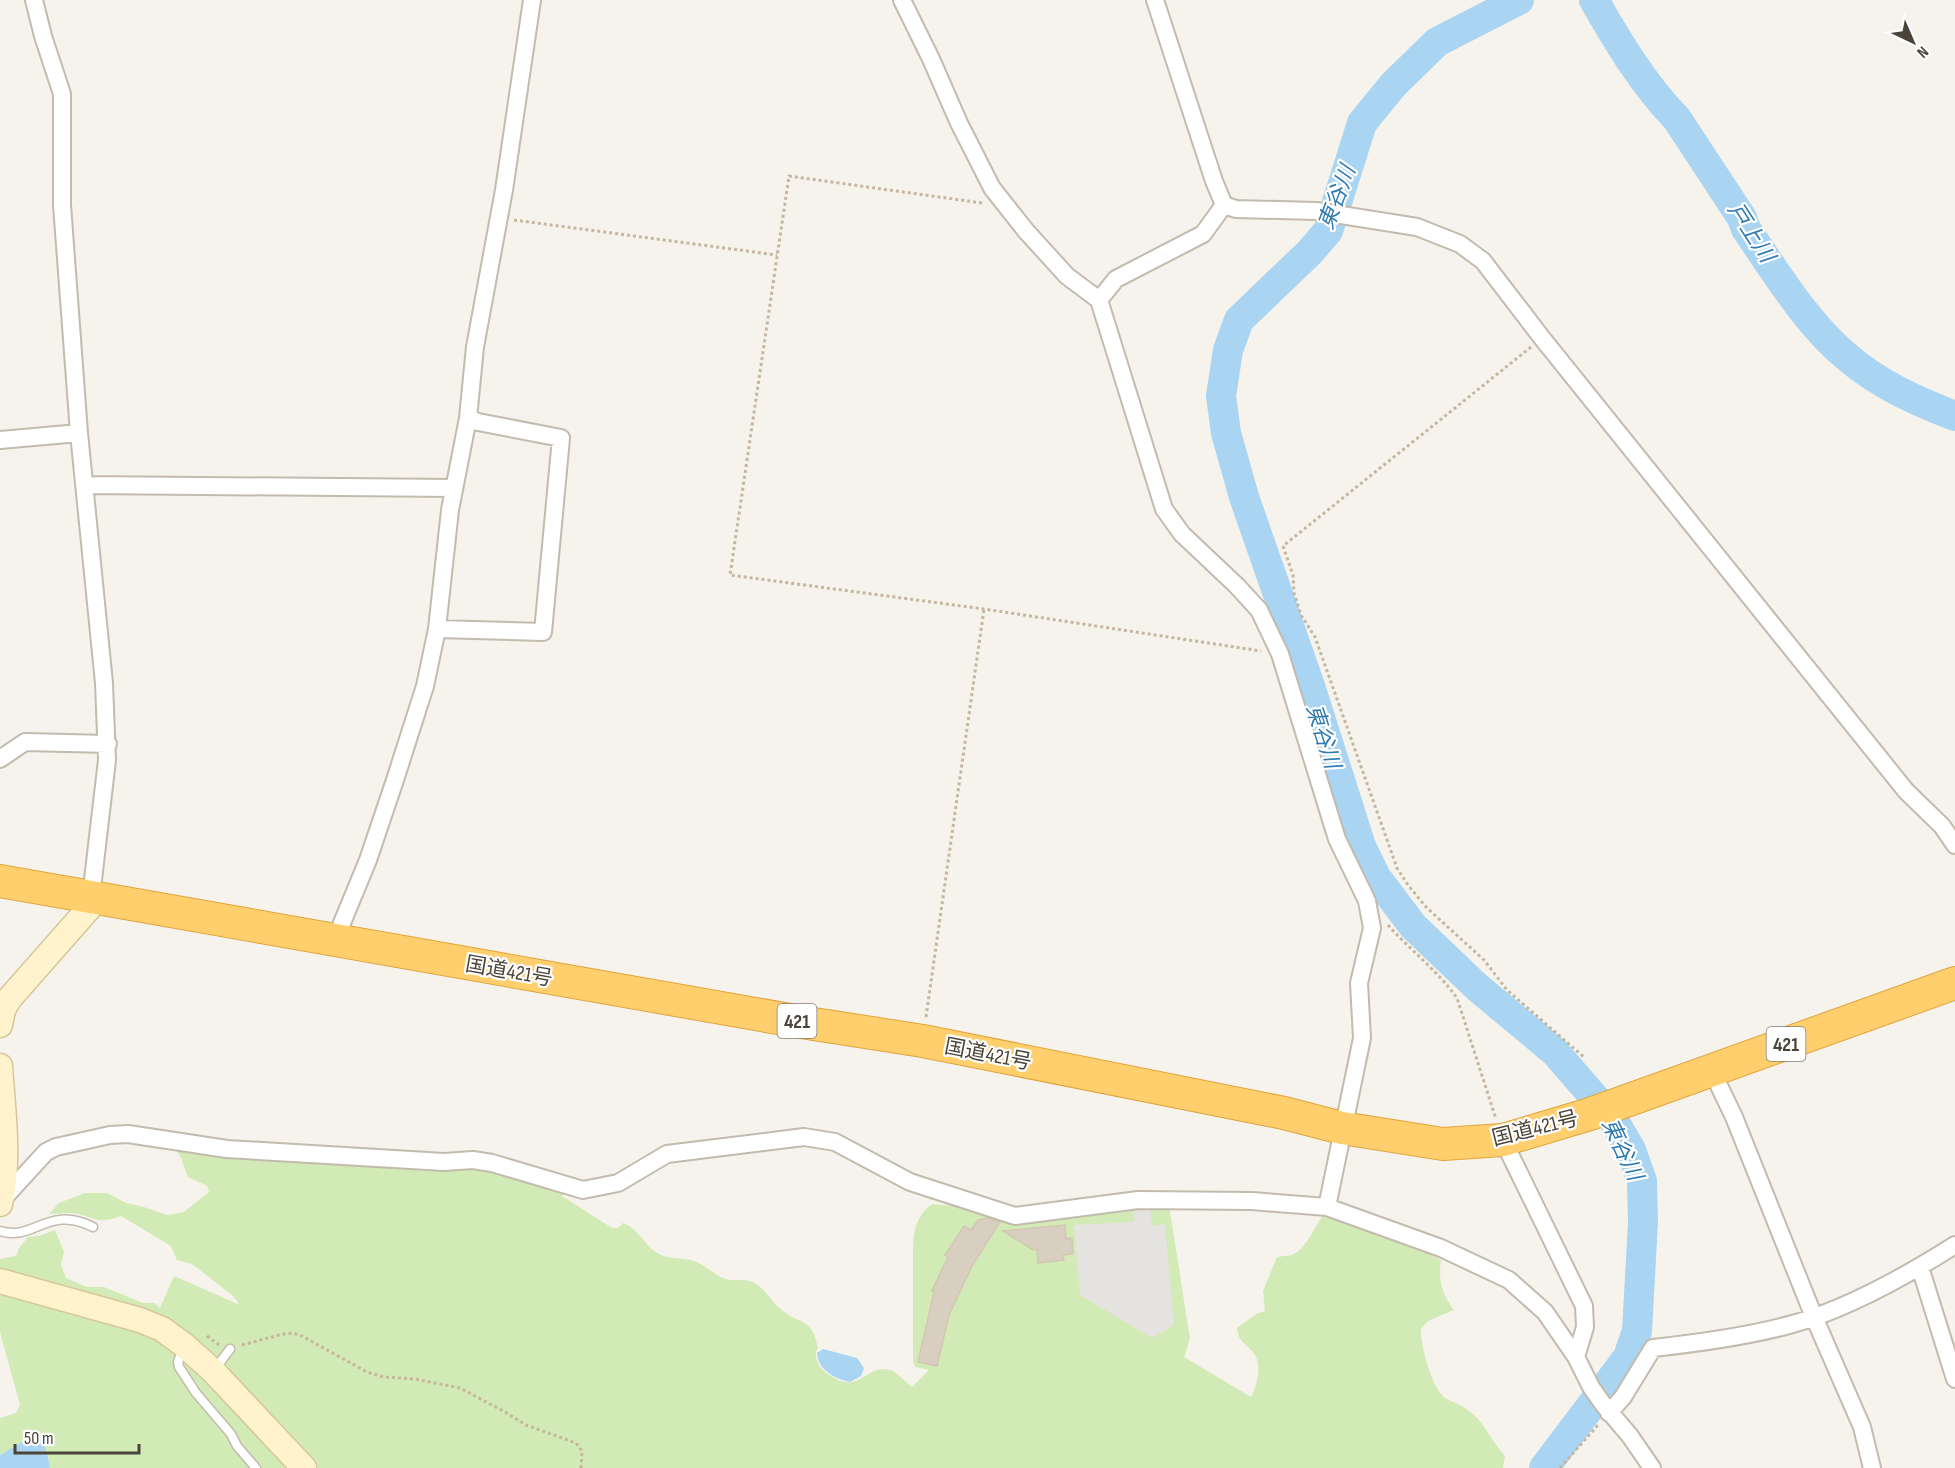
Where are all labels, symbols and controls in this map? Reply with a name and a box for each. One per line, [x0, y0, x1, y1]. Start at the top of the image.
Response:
north arrow [1883, 12, 1943, 72]
text: N [1913, 42, 1932, 62]
water label: 東谷川 [1313, 160, 1363, 233]
water label: 戸上川 [1721, 198, 1781, 270]
water label: 東谷川 [1300, 701, 1346, 774]
street label: 国道421号 [463, 952, 554, 991]
road number: 421 [778, 1004, 816, 1038]
road number: 421 [1766, 1027, 1806, 1061]
street label: 国道421号 [942, 1034, 1033, 1075]
street label: 国道421号 [1489, 1106, 1581, 1151]
water label: 東谷川 [1595, 1114, 1649, 1187]
scale bar [15, 1417, 140, 1455]
text: 50 m [24, 1428, 54, 1449]

